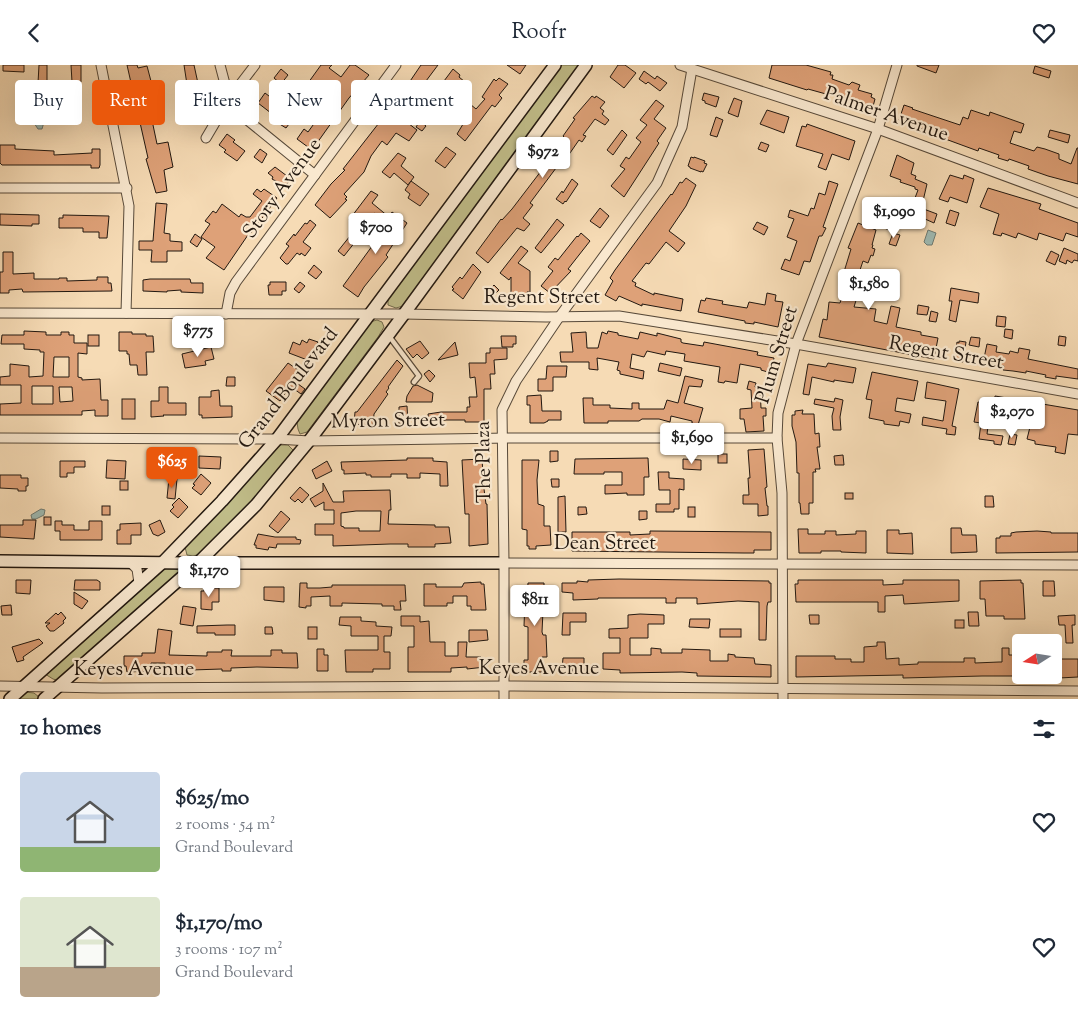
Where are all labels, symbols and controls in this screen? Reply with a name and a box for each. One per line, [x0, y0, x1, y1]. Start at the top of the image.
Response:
text: Roofr [511, 17, 567, 49]
icon: back [20, 19, 48, 47]
icon: heart [1030, 19, 1058, 47]
chip: Buy [15, 80, 82, 125]
chip: Rent [92, 80, 165, 125]
chip: Filters [175, 80, 259, 125]
chip: New [269, 80, 341, 125]
chip: Apartment [351, 80, 472, 125]
street label: Palmer Avenue [820, 80, 952, 150]
street label: Story Avenue [237, 133, 329, 245]
pin: $972 [513, 137, 573, 179]
text: $972 [527, 141, 559, 164]
pin: $1,090 [853, 197, 935, 239]
text: $1,090 [873, 201, 915, 224]
pin: $700 [346, 213, 406, 255]
text: $700 [359, 217, 393, 240]
pin: $1,580 [828, 269, 910, 311]
text: $1,580 [849, 273, 889, 296]
street label: Regent Street [484, 284, 600, 313]
street label: Plum Street [749, 302, 807, 407]
pin: $775 [168, 315, 228, 358]
text: $775 [183, 320, 213, 343]
street label: Grand Boulevard [232, 322, 346, 456]
street label: Regent Street [886, 330, 1006, 378]
pin: $2,070 [971, 397, 1053, 439]
text: $2,070 [990, 401, 1034, 424]
street label: Myron Street [331, 407, 446, 437]
street label: The Plaza [470, 421, 500, 503]
pin: $1,690 [651, 423, 733, 465]
text: $1,690 [671, 427, 713, 450]
pin: $625 [142, 447, 202, 489]
text: $625 [157, 451, 187, 474]
street label: Dean Street [554, 530, 656, 559]
pin: $1,170 [168, 555, 250, 598]
text: $1,170 [189, 560, 229, 583]
pin: $811 [505, 585, 565, 627]
text: $811 [521, 589, 549, 612]
north arrow [1012, 634, 1062, 684]
map controls [1012, 634, 1062, 684]
street label: Keyes Avenue [479, 655, 599, 684]
street label: Keyes Avenue [74, 656, 194, 685]
text: 10 homes [20, 714, 101, 744]
icon: filters [1030, 715, 1058, 743]
text: $625/mo [175, 784, 249, 814]
icon: home [60, 792, 120, 852]
icon: heart [1030, 808, 1058, 836]
text: 2 rooms · 54 m² [175, 814, 275, 837]
text: Grand Boulevard [175, 837, 293, 860]
text: $1,170/mo [175, 909, 262, 939]
icon: home [60, 917, 120, 977]
icon: heart [1030, 933, 1058, 961]
text: 3 rooms · 107 m² [175, 939, 283, 962]
text: Grand Boulevard [175, 962, 293, 985]

